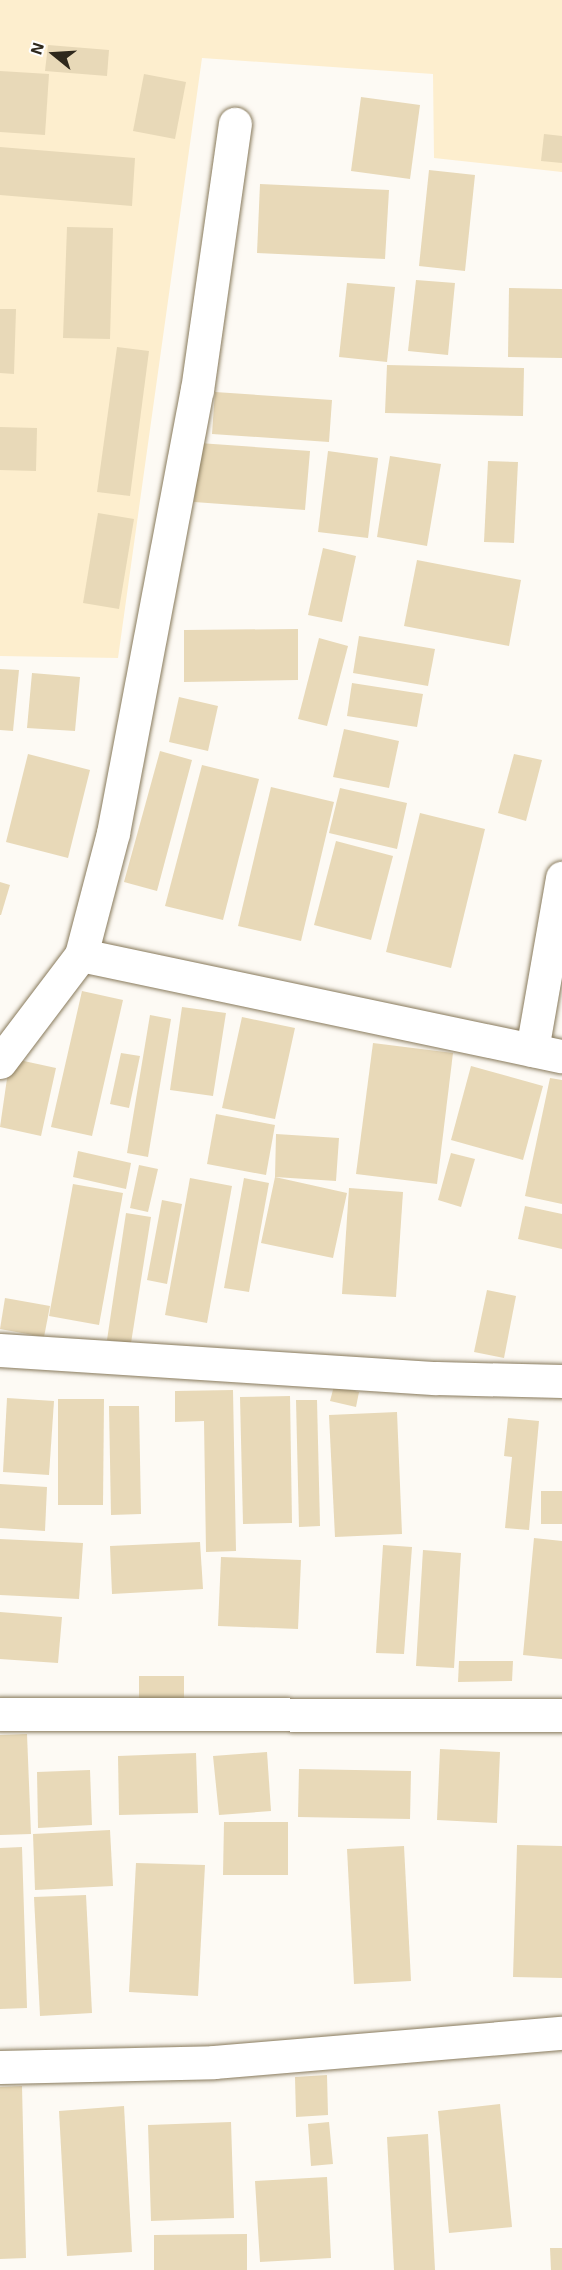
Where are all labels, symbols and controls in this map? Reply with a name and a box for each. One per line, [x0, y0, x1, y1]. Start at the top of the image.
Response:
north arrow [24, 24, 84, 84]
text: N [26, 40, 47, 57]

